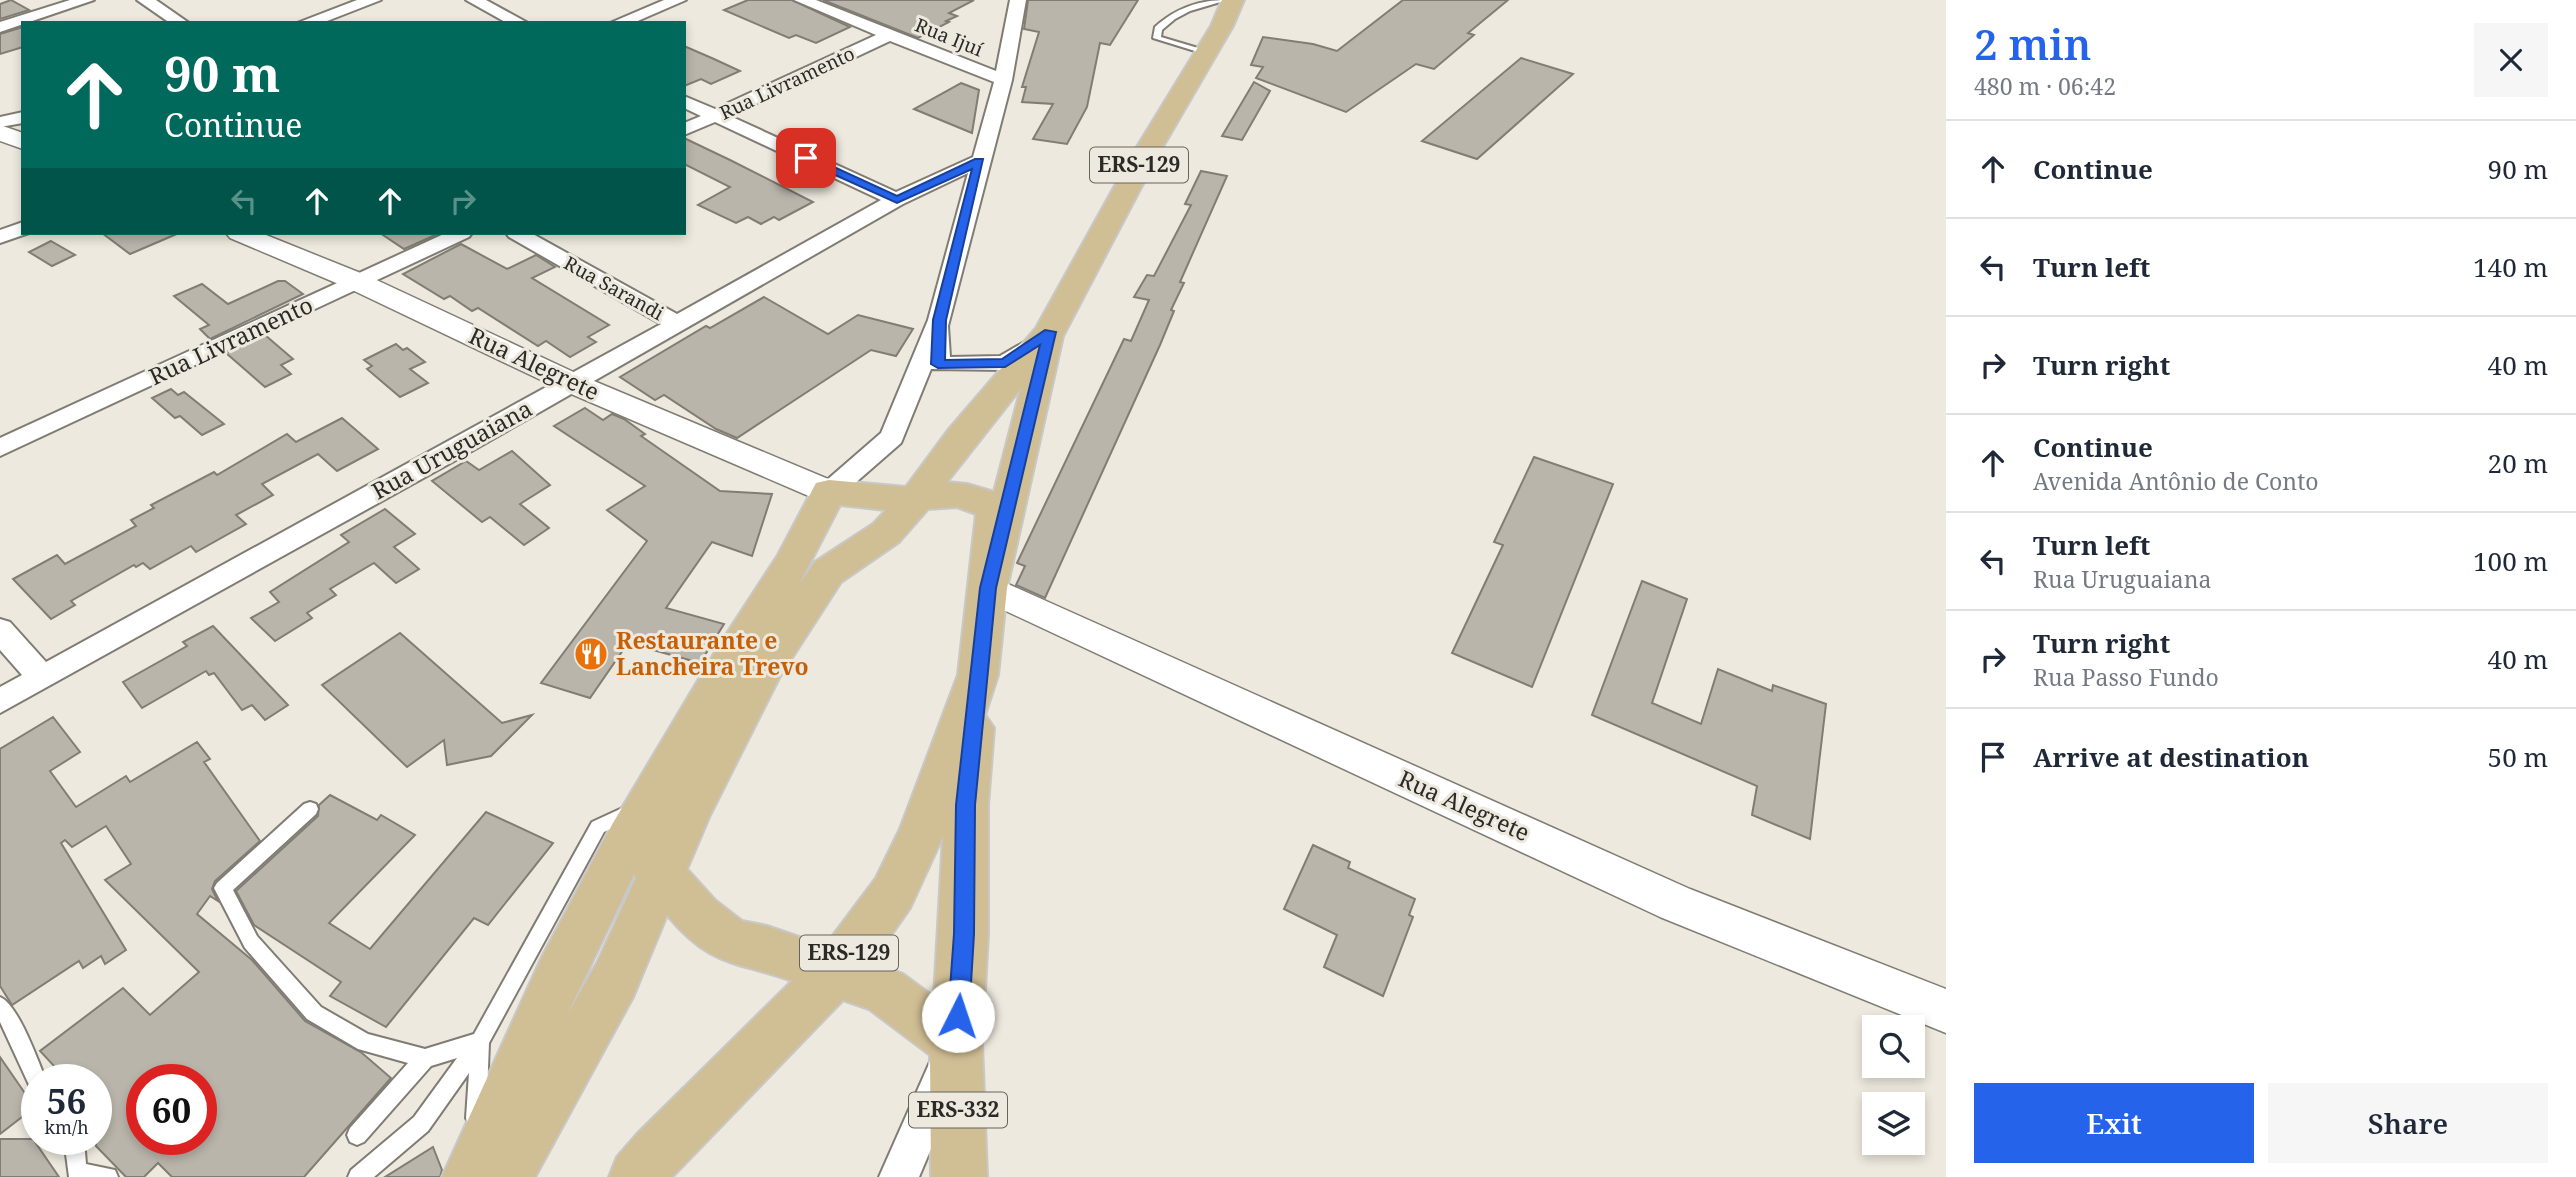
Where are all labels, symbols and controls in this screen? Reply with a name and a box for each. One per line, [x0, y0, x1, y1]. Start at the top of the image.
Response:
street label: Rua Ijuí [911, 12, 987, 62]
text: 2 min [1974, 15, 2091, 72]
button: close [2474, 23, 2548, 97]
text: 90 m [164, 40, 280, 106]
street label: Rua Livramento [715, 40, 859, 126]
icon: ahead [49, 49, 140, 140]
text: 480 m · 06:42 [1974, 70, 2116, 102]
text: Continue [164, 103, 302, 146]
pin [776, 128, 836, 188]
icon: arrive [787, 139, 825, 177]
road number: ERS-129 [1090, 148, 1188, 182]
icon: ahead [1974, 150, 2012, 188]
text: Continue [2033, 151, 2153, 187]
text: 90 m [2488, 151, 2548, 187]
icon: left [225, 182, 263, 220]
icon: ahead [298, 182, 336, 220]
icon: ahead [371, 182, 409, 220]
icon: right [444, 182, 482, 220]
icon: left [1974, 248, 2012, 286]
text: Turn left [2033, 249, 2150, 285]
text: 140 m [2473, 249, 2548, 285]
street label: Rua Sarandi [559, 250, 669, 326]
street label: Rua Livramento [144, 288, 318, 392]
street label: Rua Alegrete [464, 319, 605, 407]
icon: right [1974, 346, 2012, 384]
text: Turn right [2033, 347, 2170, 383]
text: 40 m [2488, 347, 2548, 383]
street label: Rua Uruguaiana [366, 392, 537, 506]
text: Continue [2033, 429, 2153, 465]
icon: ahead [1974, 444, 2012, 482]
text: 20 m [2488, 445, 2548, 481]
text: Avenida Antônio de Conto [2033, 465, 2319, 497]
text: Turn left [2033, 527, 2150, 563]
icon: left [1974, 542, 2012, 580]
text: 100 m [2473, 543, 2548, 579]
text: Rua Uruguaiana [2033, 563, 2212, 595]
place label: Restaurante e Lancheira Trevo [616, 624, 809, 682]
text: Turn right [2033, 625, 2170, 661]
restaurant icon: Restaurante e Lancheira Trevo [572, 635, 610, 673]
icon: right [1974, 640, 2012, 678]
text: 40 m [2488, 641, 2548, 677]
text: Rua Passo Fundo [2033, 661, 2219, 693]
icon: arrive [1974, 738, 2012, 776]
text: Arrive at destination [2033, 739, 2309, 775]
text: 50 m [2488, 739, 2548, 775]
street label: Rua Alegrete [1394, 762, 1535, 848]
road number: ERS-129 [800, 936, 898, 970]
position arrow [921, 979, 995, 1053]
map controls [1862, 1015, 1925, 1155]
button: search [1862, 1015, 1925, 1078]
speed limit sign: 60 [126, 1064, 217, 1155]
text: 56 [47, 1077, 86, 1124]
button: Exit [1974, 1083, 2254, 1163]
button: Share [2268, 1083, 2548, 1163]
road number: ERS-332 [909, 1092, 1007, 1128]
button: layers [1862, 1092, 1925, 1155]
text: km/h [44, 1115, 89, 1139]

